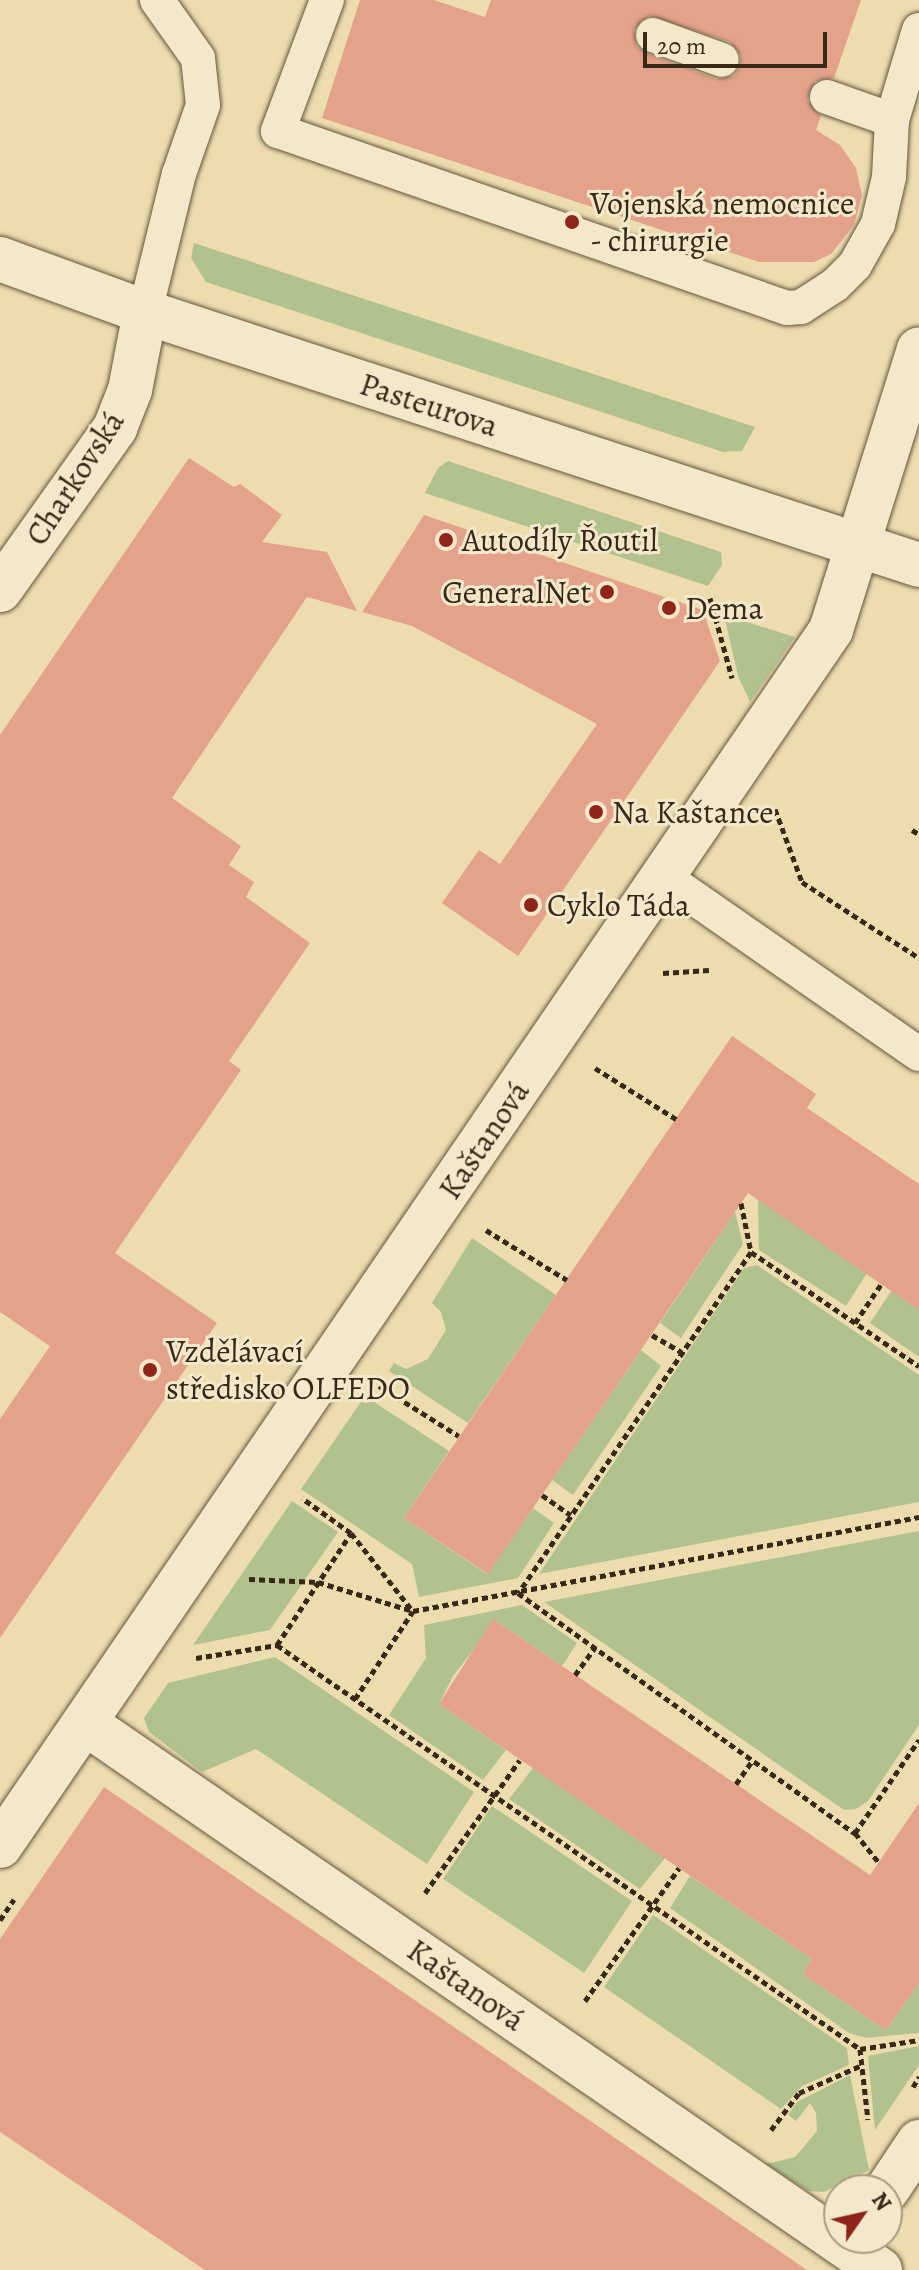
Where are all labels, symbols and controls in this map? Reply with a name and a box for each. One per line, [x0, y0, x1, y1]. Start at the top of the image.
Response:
scale bar [647, 16, 831, 66]
text: 20 m [657, 30, 706, 62]
place label: Vojenská nemocnice - chirurgie [590, 185, 854, 260]
marker: Vojenská nemocnice - chirurgie [561, 211, 583, 233]
street label: Pasteurova [355, 365, 503, 445]
street label: Charkovská [17, 404, 133, 552]
place label: Autodíly Řoutil [462, 521, 658, 559]
marker: Autodíly Řoutil [437, 531, 455, 549]
place label: GeneralNet [442, 573, 591, 611]
marker: GeneralNet [598, 583, 616, 601]
place label: Dema [685, 589, 763, 627]
marker: Dema [660, 599, 678, 617]
place label: Na Kaštance [612, 793, 774, 831]
marker: Na Kaštance [587, 803, 605, 821]
place label: Cyklo Táda [547, 886, 690, 924]
marker: Cyklo Táda [522, 896, 540, 914]
street label: Kaštanová [430, 1073, 538, 1207]
place label: Vzdělávací středisko OLFEDO [166, 1333, 410, 1408]
marker: Vzdělávací středisko OLFEDO [141, 1361, 159, 1379]
street label: Kaštanová [400, 1931, 532, 2039]
north arrow [823, 2174, 903, 2254]
text: N [864, 2187, 898, 2217]

